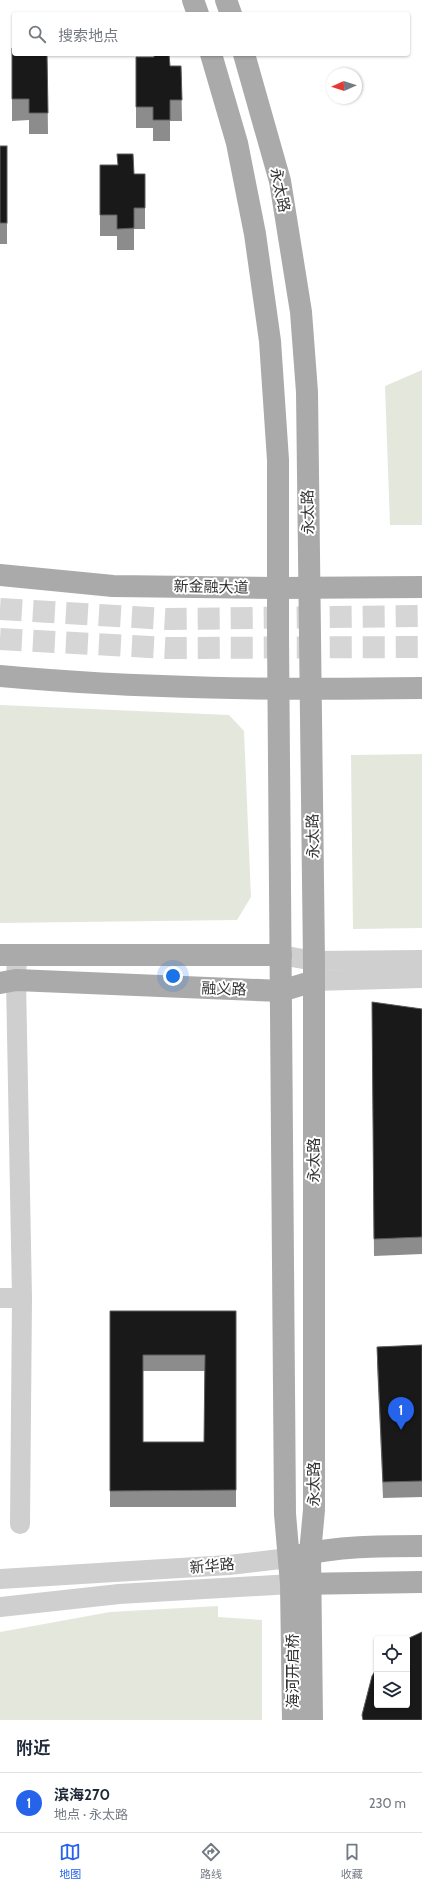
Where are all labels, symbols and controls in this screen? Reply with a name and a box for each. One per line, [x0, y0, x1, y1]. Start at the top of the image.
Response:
search box [12, 12, 410, 56]
icon: search [26, 23, 48, 45]
text: 搜索地点 [58, 27, 118, 45]
north arrow [326, 68, 362, 104]
street label: 永太路 [267, 166, 293, 214]
street label: 永太路 [299, 489, 317, 535]
street label: 新金融大道 [173, 577, 249, 597]
street label: 永太路 [304, 813, 322, 859]
your location [163, 966, 183, 986]
street label: 融义路 [201, 979, 247, 999]
street label: 永太路 [305, 1137, 323, 1183]
pin: 1 [388, 1397, 414, 1430]
street label: 永太路 [305, 1461, 323, 1507]
street label: 新华路 [189, 1555, 235, 1577]
street label: 海河开启桥 [284, 1633, 302, 1709]
map controls [374, 1636, 410, 1708]
button: locate [374, 1636, 410, 1672]
button: layers [374, 1672, 410, 1708]
text: 附近 [16, 1738, 50, 1758]
text: 滨海270 [54, 1786, 110, 1804]
text: 1 [27, 1795, 31, 1811]
text: 230 m [369, 1795, 406, 1811]
text: 地点 · 永太路 [54, 1806, 128, 1822]
tab: 地图 [59, 1841, 81, 1881]
tab: 路线 [200, 1841, 222, 1881]
tab: 收藏 [341, 1841, 363, 1881]

